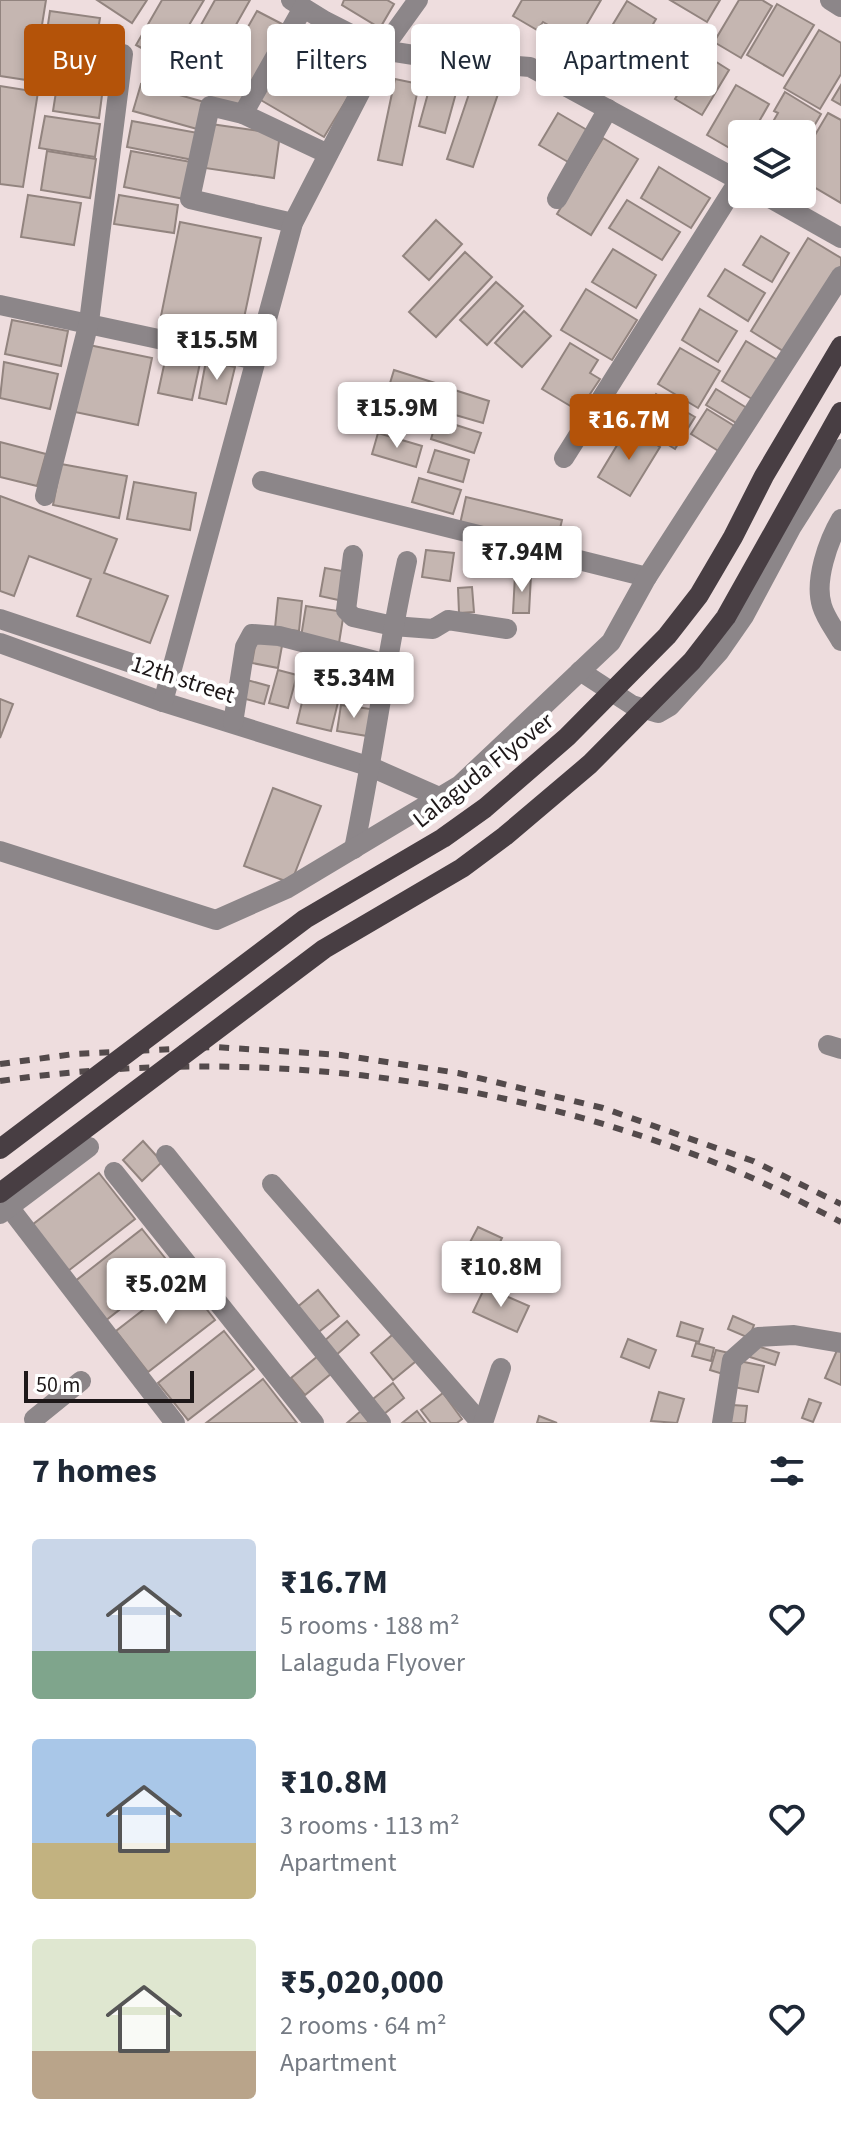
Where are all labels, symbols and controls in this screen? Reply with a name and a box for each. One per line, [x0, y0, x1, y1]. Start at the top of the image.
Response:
chip: Buy [24, 24, 125, 96]
chip: Rent [141, 24, 251, 96]
chip: Filters [267, 24, 395, 96]
chip: New [411, 24, 520, 96]
chip: Apartment [536, 24, 717, 96]
map controls [728, 120, 816, 208]
button: layers [728, 120, 816, 208]
pin: ₹15.5M [152, 314, 282, 382]
text: ₹15.5M [176, 321, 258, 358]
pin: ₹15.9M [332, 382, 462, 450]
text: ₹15.9M [356, 389, 438, 426]
pin: ₹16.7M [564, 394, 694, 462]
text: ₹16.7M [588, 401, 670, 438]
pin: ₹7.94M [457, 526, 587, 594]
text: ₹7.94M [481, 533, 563, 570]
street label: 12th street [126, 646, 239, 713]
pin: ₹5.34M [289, 652, 419, 720]
text: ₹5.34M [313, 659, 395, 696]
street label: Lalaguda Flyover [405, 704, 562, 837]
pin: ₹10.8M [436, 1241, 566, 1309]
text: ₹10.8M [460, 1248, 542, 1285]
pin: ₹5.02M [101, 1258, 231, 1326]
text: ₹5.02M [125, 1265, 207, 1302]
scale bar [24, 1367, 194, 1403]
text: 50 m [36, 1369, 81, 1401]
text: 7 homes [32, 1447, 157, 1496]
icon: filters [765, 1449, 809, 1493]
text: ₹16.7M [280, 1558, 388, 1607]
icon: home [96, 1571, 192, 1667]
icon: heart [765, 1597, 809, 1641]
text: 5 rooms · 188 m² [280, 1607, 459, 1644]
text: Lalaguda Flyover [280, 1644, 465, 1681]
text: ₹10.8M [280, 1758, 388, 1807]
icon: home [96, 1771, 192, 1867]
icon: heart [765, 1797, 809, 1841]
text: 3 rooms · 113 m² [280, 1807, 459, 1844]
text: Apartment [280, 1844, 397, 1881]
text: ₹5,020,000 [280, 1958, 444, 2007]
icon: home [96, 1971, 192, 2067]
icon: heart [765, 1997, 809, 2041]
text: 2 rooms · 64 m² [280, 2007, 447, 2044]
text: Apartment [280, 2044, 397, 2081]

